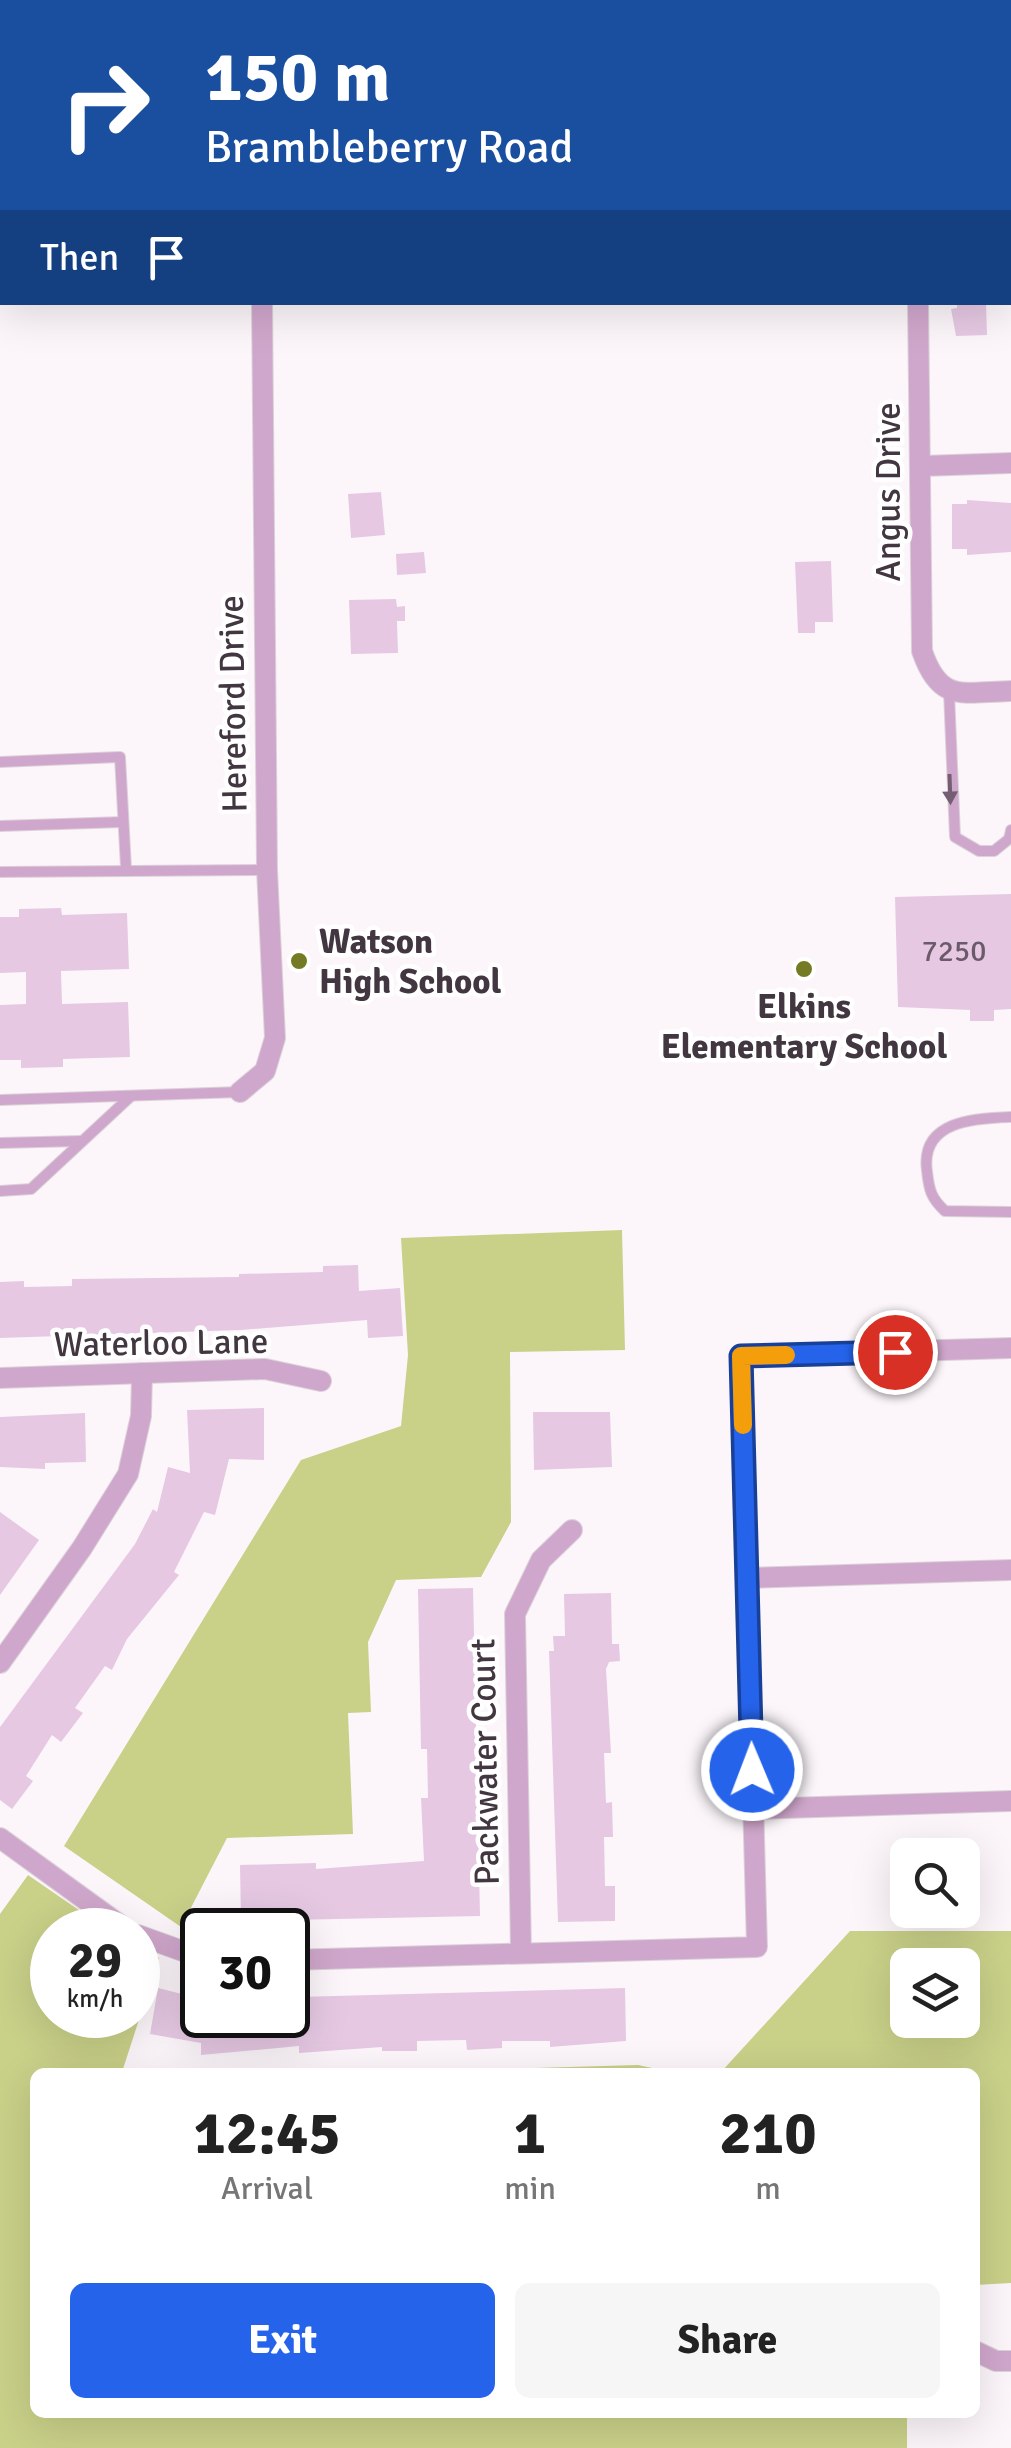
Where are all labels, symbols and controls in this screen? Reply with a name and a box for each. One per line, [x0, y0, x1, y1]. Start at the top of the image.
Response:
text: 150 m [205, 34, 390, 120]
icon: right [40, 40, 170, 170]
text: Brambleberry Road [205, 120, 573, 175]
icon: arrive [139, 230, 194, 285]
text: Then [40, 234, 119, 281]
street label: Angus Drive [867, 402, 910, 582]
street label: Hereford Drive [210, 595, 256, 813]
one-way arrow [943, 774, 959, 806]
place label: Watson High School [319, 920, 502, 1003]
house number: 7250 [922, 933, 986, 970]
marker: Watson High School [288, 950, 310, 972]
marker: Elkins Elementary School [793, 958, 815, 980]
place label: Elkins Elementary School [661, 985, 947, 1068]
pin [853, 1310, 938, 1395]
street label: Waterloo Lane [53, 1320, 269, 1366]
icon: arrive [868, 1325, 923, 1380]
street label: Packwater Court [461, 1638, 509, 1886]
position arrow [700, 1718, 804, 1822]
map controls [890, 1838, 980, 2038]
button: search [890, 1838, 980, 1928]
speed limit sign: 30 [180, 1908, 310, 2038]
text: 29 [68, 1930, 122, 1992]
button: layers [890, 1948, 980, 2038]
text: km/h [67, 1983, 123, 2014]
text: 12:45 [193, 2097, 341, 2171]
text: 1 [514, 2097, 546, 2171]
text: 210 [719, 2097, 817, 2171]
text: Arrival [221, 2169, 313, 2208]
text: min [504, 2169, 556, 2208]
text: m [755, 2169, 781, 2208]
button: Exit [70, 2283, 495, 2398]
button: Share [515, 2283, 940, 2398]

